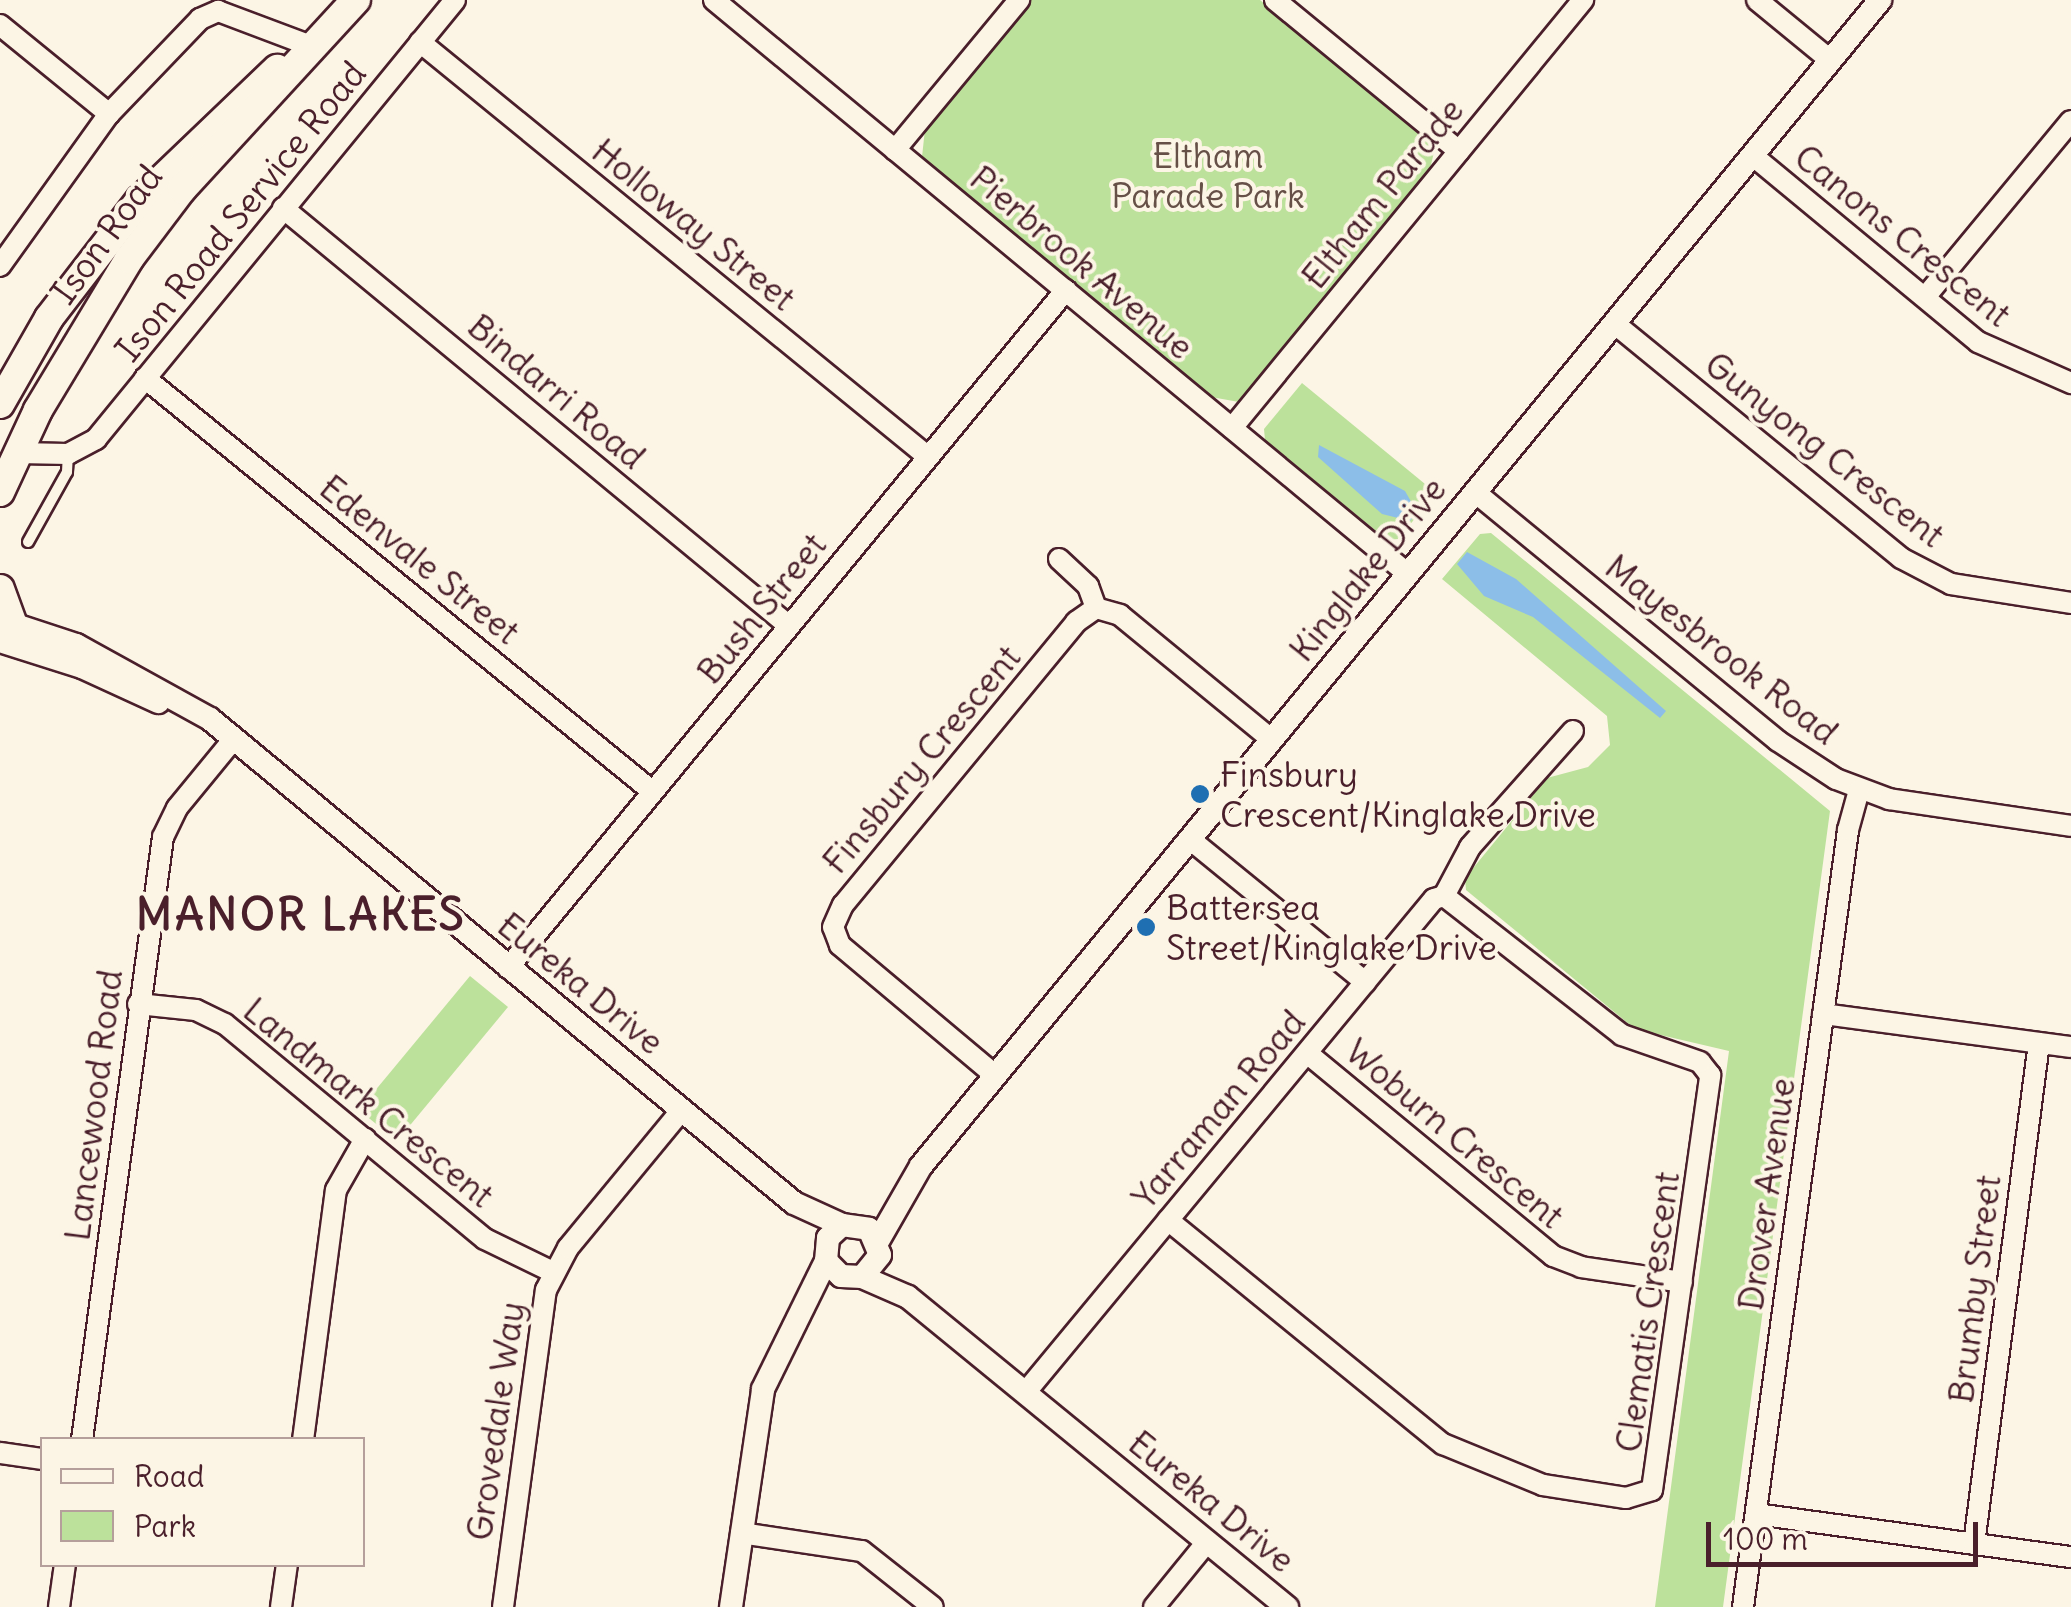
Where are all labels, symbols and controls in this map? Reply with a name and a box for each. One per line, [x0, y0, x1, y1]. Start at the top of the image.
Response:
street label: Ison Road Service Road [106, 53, 374, 369]
street label: Eltham Parade [1292, 89, 1472, 297]
street label: Holloway Street [584, 129, 804, 319]
park label: Eltham Parade Park [1111, 134, 1305, 216]
street label: Canons Crescent [1786, 135, 2020, 335]
street label: Ison Road [42, 156, 170, 312]
street label: Pierbrook Avenue [962, 157, 1202, 367]
street label: Bindarri Road [460, 305, 654, 477]
street label: Gunyong Crescent [1697, 343, 1953, 555]
street label: Edenvale Street [312, 466, 528, 652]
street label: Kinglake Drive [1280, 468, 1454, 670]
street label: Bush Street [688, 524, 834, 692]
street label: Mayesbrook Road [1597, 545, 1847, 753]
street label: Finsbury Crescent [813, 636, 1029, 882]
place label: Finsbury Crescent/Kinglake Drive [1220, 753, 1596, 835]
marker: Finsbury Crescent/Kinglake Drive [1189, 783, 1211, 805]
place label: Battersea Street/Kinglake Drive [1166, 886, 1497, 968]
district label: MANOR LAKES [136, 888, 466, 942]
street label: Eureka Drive [490, 903, 672, 1063]
marker: Battersea Street/Kinglake Drive [1135, 916, 1157, 938]
street label: Lancewood Road [56, 967, 130, 1243]
street label: Landmark Crescent [236, 988, 502, 1216]
street label: Yarraman Road [1123, 1001, 1313, 1217]
street label: Woburn Crescent [1337, 1030, 1573, 1236]
street label: Drover Avenue [1729, 1075, 1803, 1313]
street label: Clematis Crescent [1607, 1169, 1687, 1455]
street label: Brumby Street [1939, 1173, 2009, 1405]
street label: Grovedale Way [457, 1299, 533, 1543]
street label: Eureka Drive [1121, 1421, 1303, 1581]
legend [40, 1437, 365, 1567]
text: Road [134, 1457, 204, 1495]
scale bar [1711, 1502, 1984, 1564]
text: Park [134, 1507, 196, 1545]
text: 100 m [1723, 1520, 1808, 1558]

